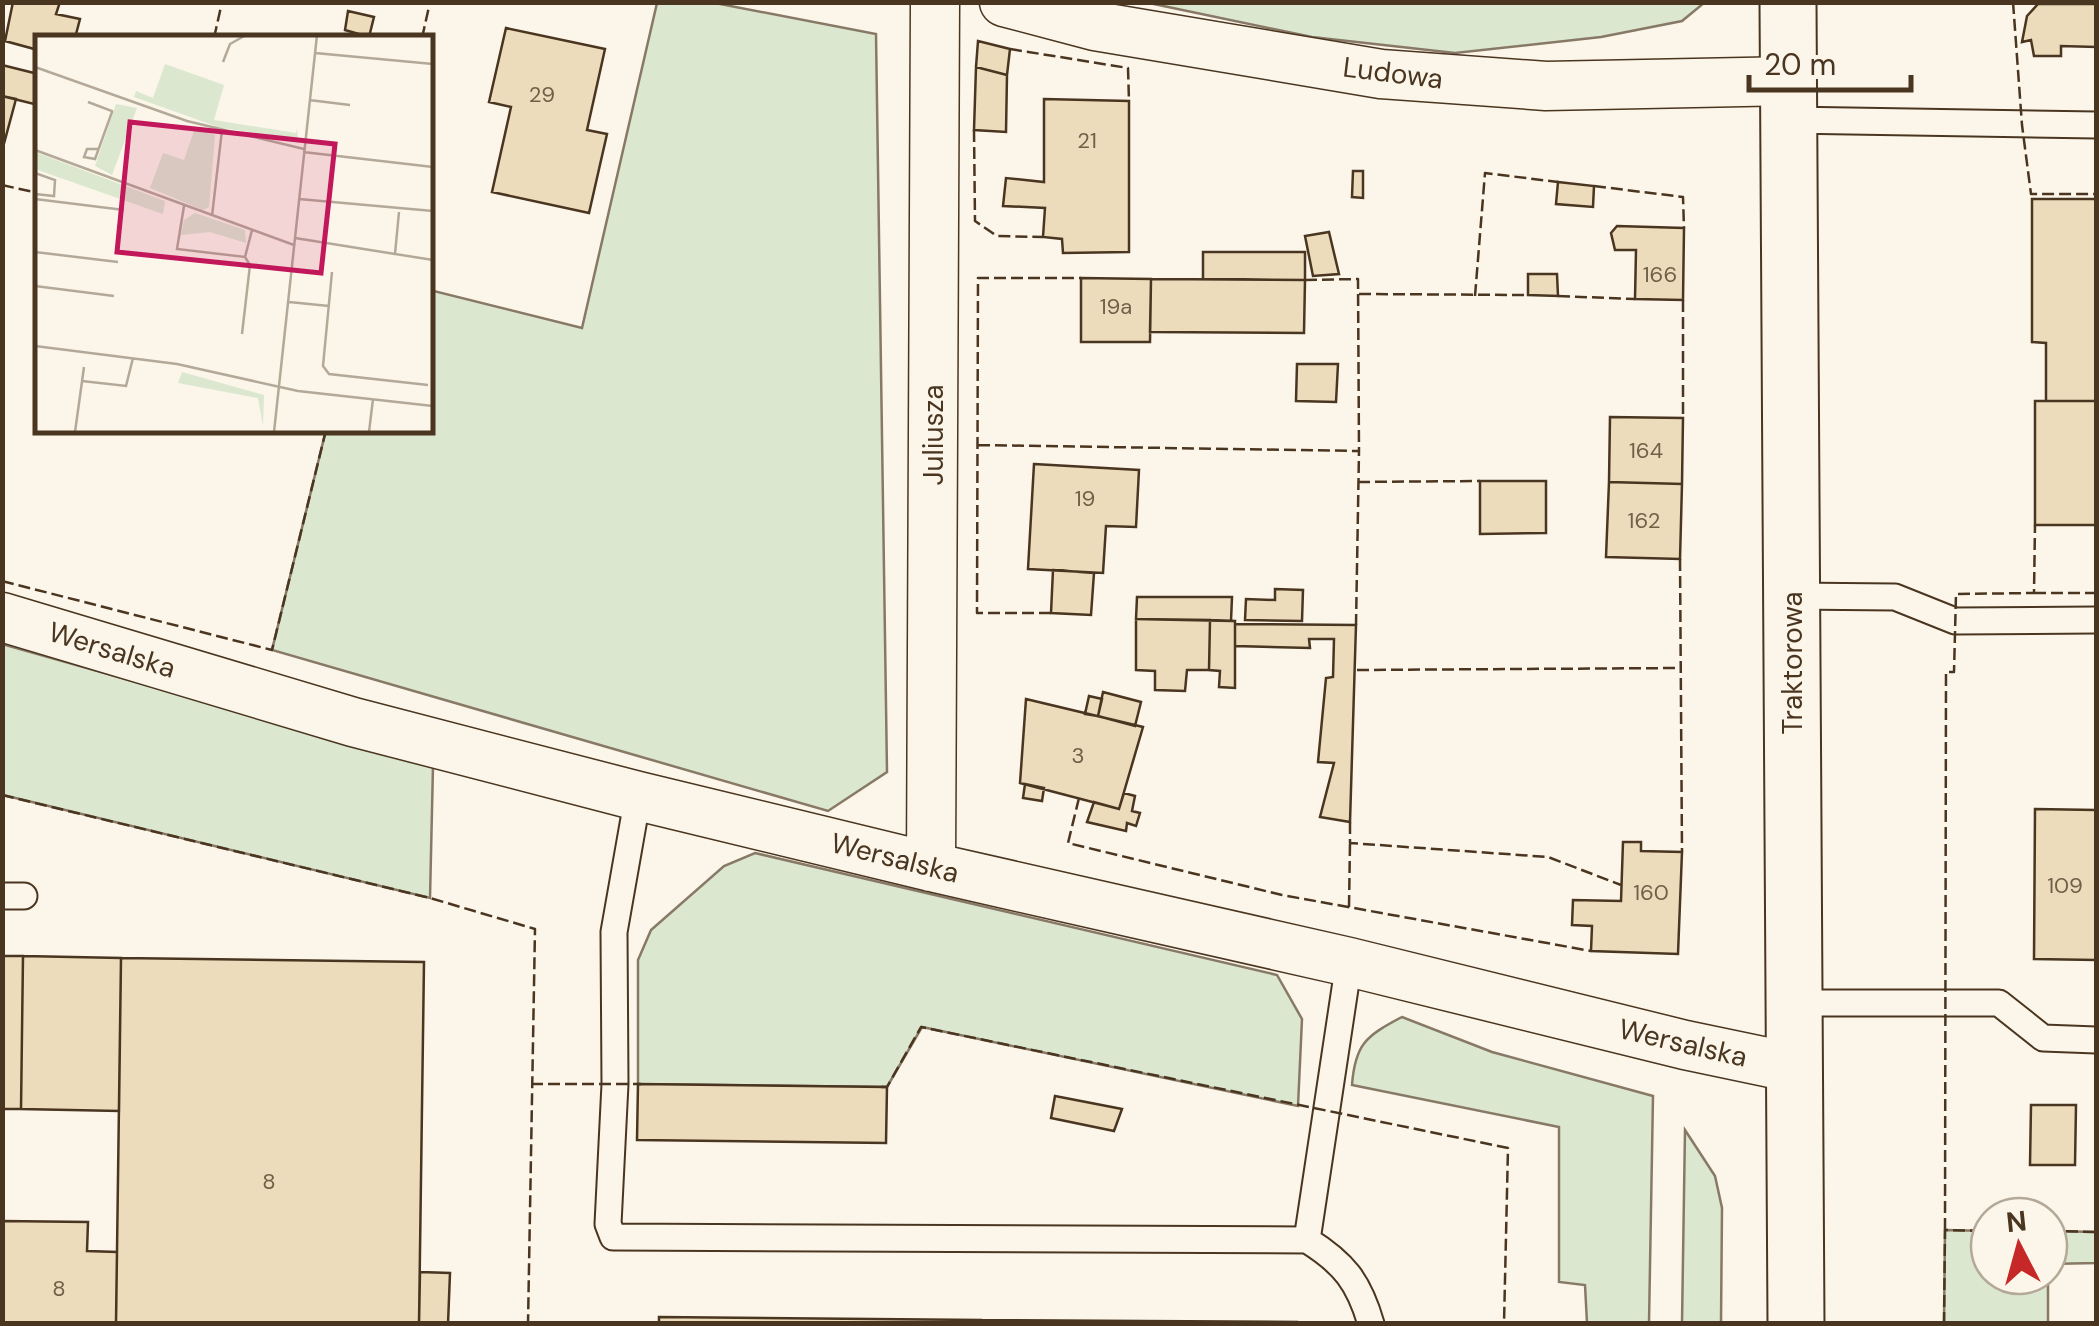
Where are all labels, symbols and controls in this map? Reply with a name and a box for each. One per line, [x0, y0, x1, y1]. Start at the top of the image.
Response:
scale bar [1749, 30, 1912, 92]
inset map [35, 35, 432, 432]
text: 20 m [1764, 45, 1836, 84]
street label: Ludowa [1341, 49, 1445, 97]
house number: 29 [529, 80, 555, 109]
house number: 21 [1077, 126, 1097, 155]
house number: 166 [1643, 260, 1677, 289]
house number: 19a [1100, 292, 1132, 321]
street label: Juliusza [915, 384, 952, 486]
house number: 164 [1629, 436, 1663, 465]
house number: 19 [1075, 484, 1095, 513]
house number: 162 [1628, 506, 1660, 535]
street label: Traktorowa [1774, 592, 1811, 735]
street label: Wersalska [44, 613, 180, 687]
house number: 3 [1071, 741, 1085, 770]
street label: Wersalska [827, 824, 963, 892]
house number: 109 [2047, 871, 2083, 900]
house number: 160 [1633, 878, 1669, 907]
street label: Wersalska [1615, 1010, 1751, 1076]
house number: 8 [262, 1167, 276, 1196]
north arrow [1969, 1196, 2069, 1296]
text: N [2004, 1202, 2029, 1241]
house number: 8 [52, 1274, 66, 1303]

